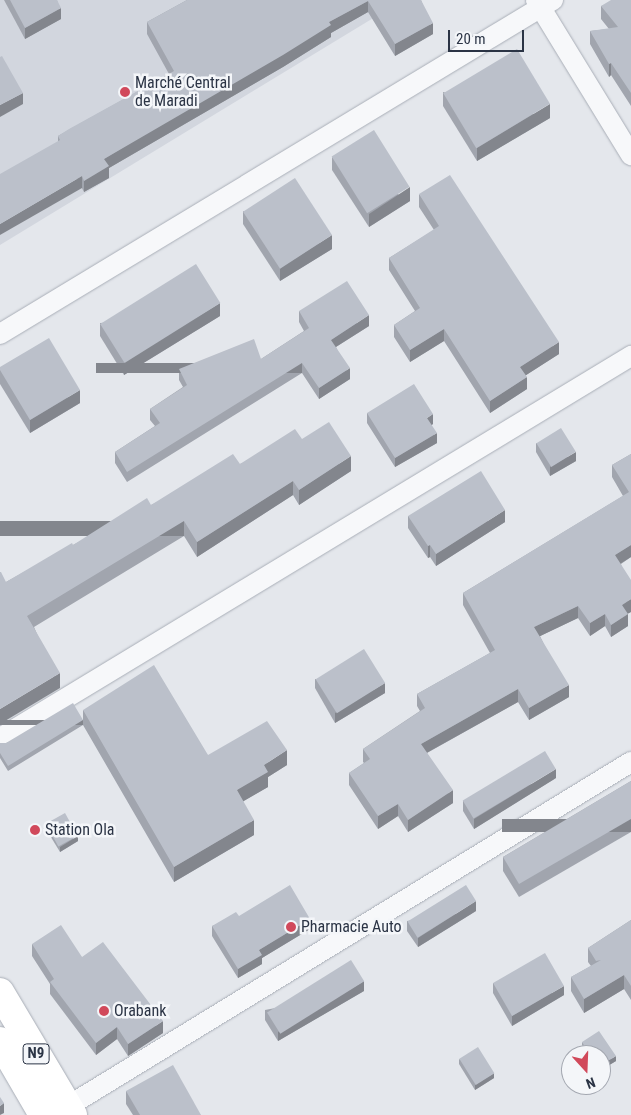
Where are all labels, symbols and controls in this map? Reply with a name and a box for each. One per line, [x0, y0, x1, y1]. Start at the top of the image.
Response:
scale bar [451, 20, 527, 52]
text: 20 m [456, 30, 486, 48]
place label: Marché Central de Maradi [135, 73, 231, 111]
marker: Marché Central de Maradi [119, 86, 131, 98]
place label: Station Ola [45, 820, 115, 840]
marker: Station Ola [29, 824, 41, 836]
place label: Pharmacie Auto [301, 917, 402, 937]
marker: Pharmacie Auto [285, 921, 297, 933]
place label: Orabank [114, 1001, 166, 1021]
marker: Orabank [98, 1005, 110, 1017]
road number: N9 [22, 1042, 50, 1066]
north arrow [561, 1045, 611, 1095]
text: N [584, 1074, 598, 1092]

